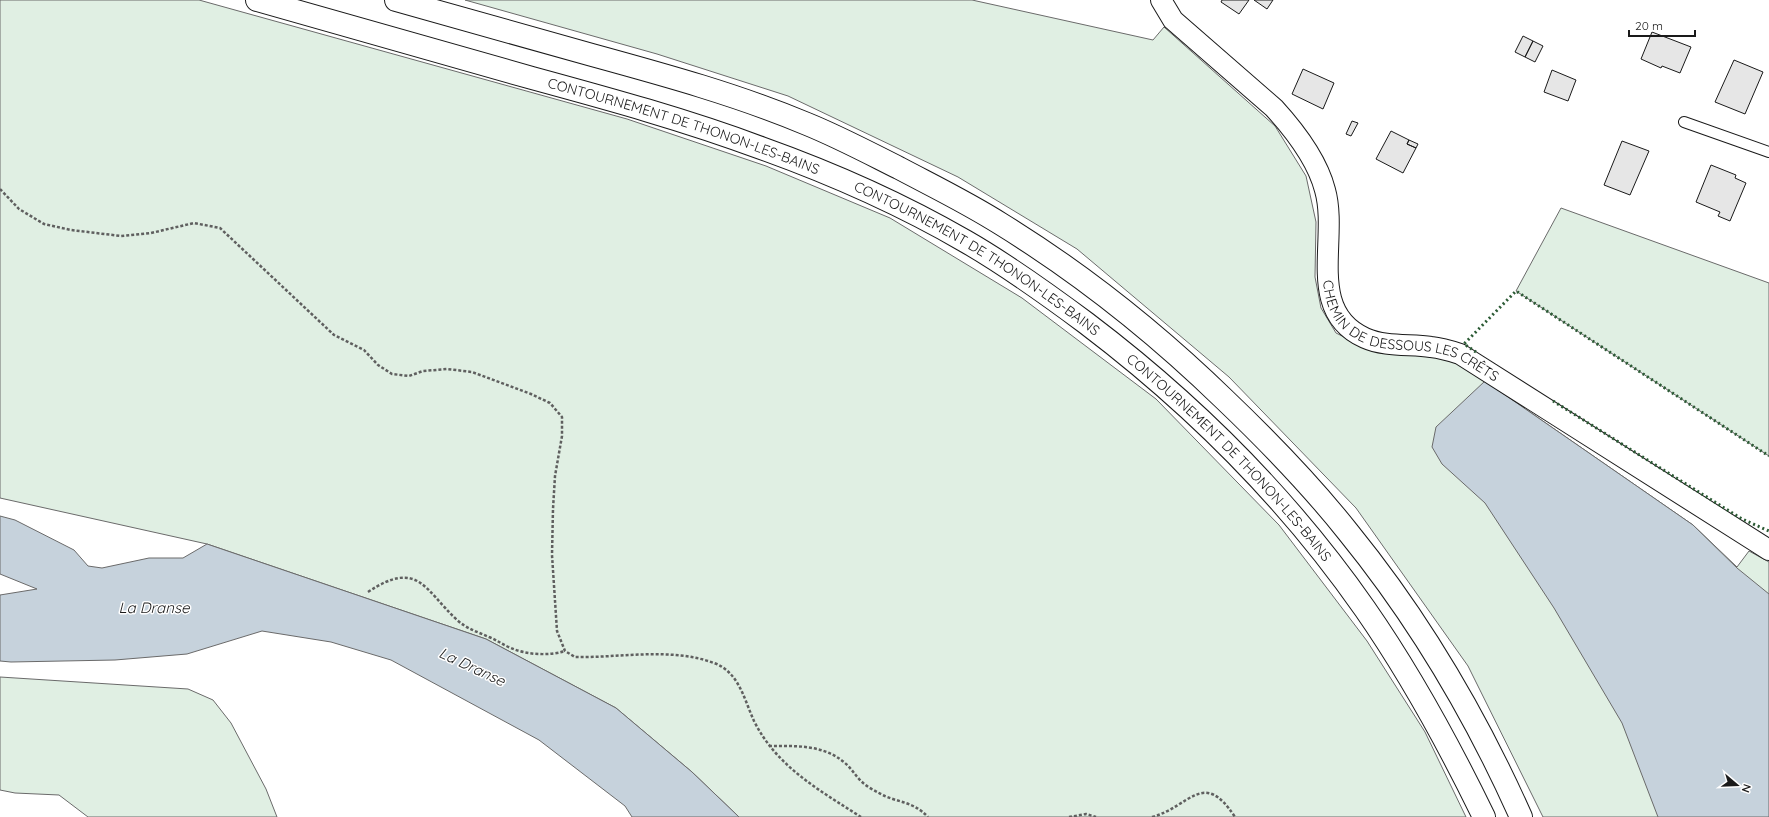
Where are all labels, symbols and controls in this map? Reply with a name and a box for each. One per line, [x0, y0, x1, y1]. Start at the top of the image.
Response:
scale bar [1629, 12, 1695, 38]
text: 20 m [1635, 18, 1663, 33]
street label: CONTOURNEMENT DE THONON-LES-BAINS [546, 74, 822, 179]
street label: CONTOURNEMENT DE THONON-LES-BAINS [851, 177, 1104, 340]
street label: CHEMIN DE DESSOUS LES CRÊTS [1319, 279, 1502, 385]
street label: CONTOURNEMENT DE THONON-LES-BAINS [1123, 350, 1335, 565]
water label: La Dranse [119, 598, 190, 617]
water label: La Dranse [436, 643, 509, 690]
north arrow [1717, 765, 1757, 805]
text: N [1739, 782, 1754, 794]

